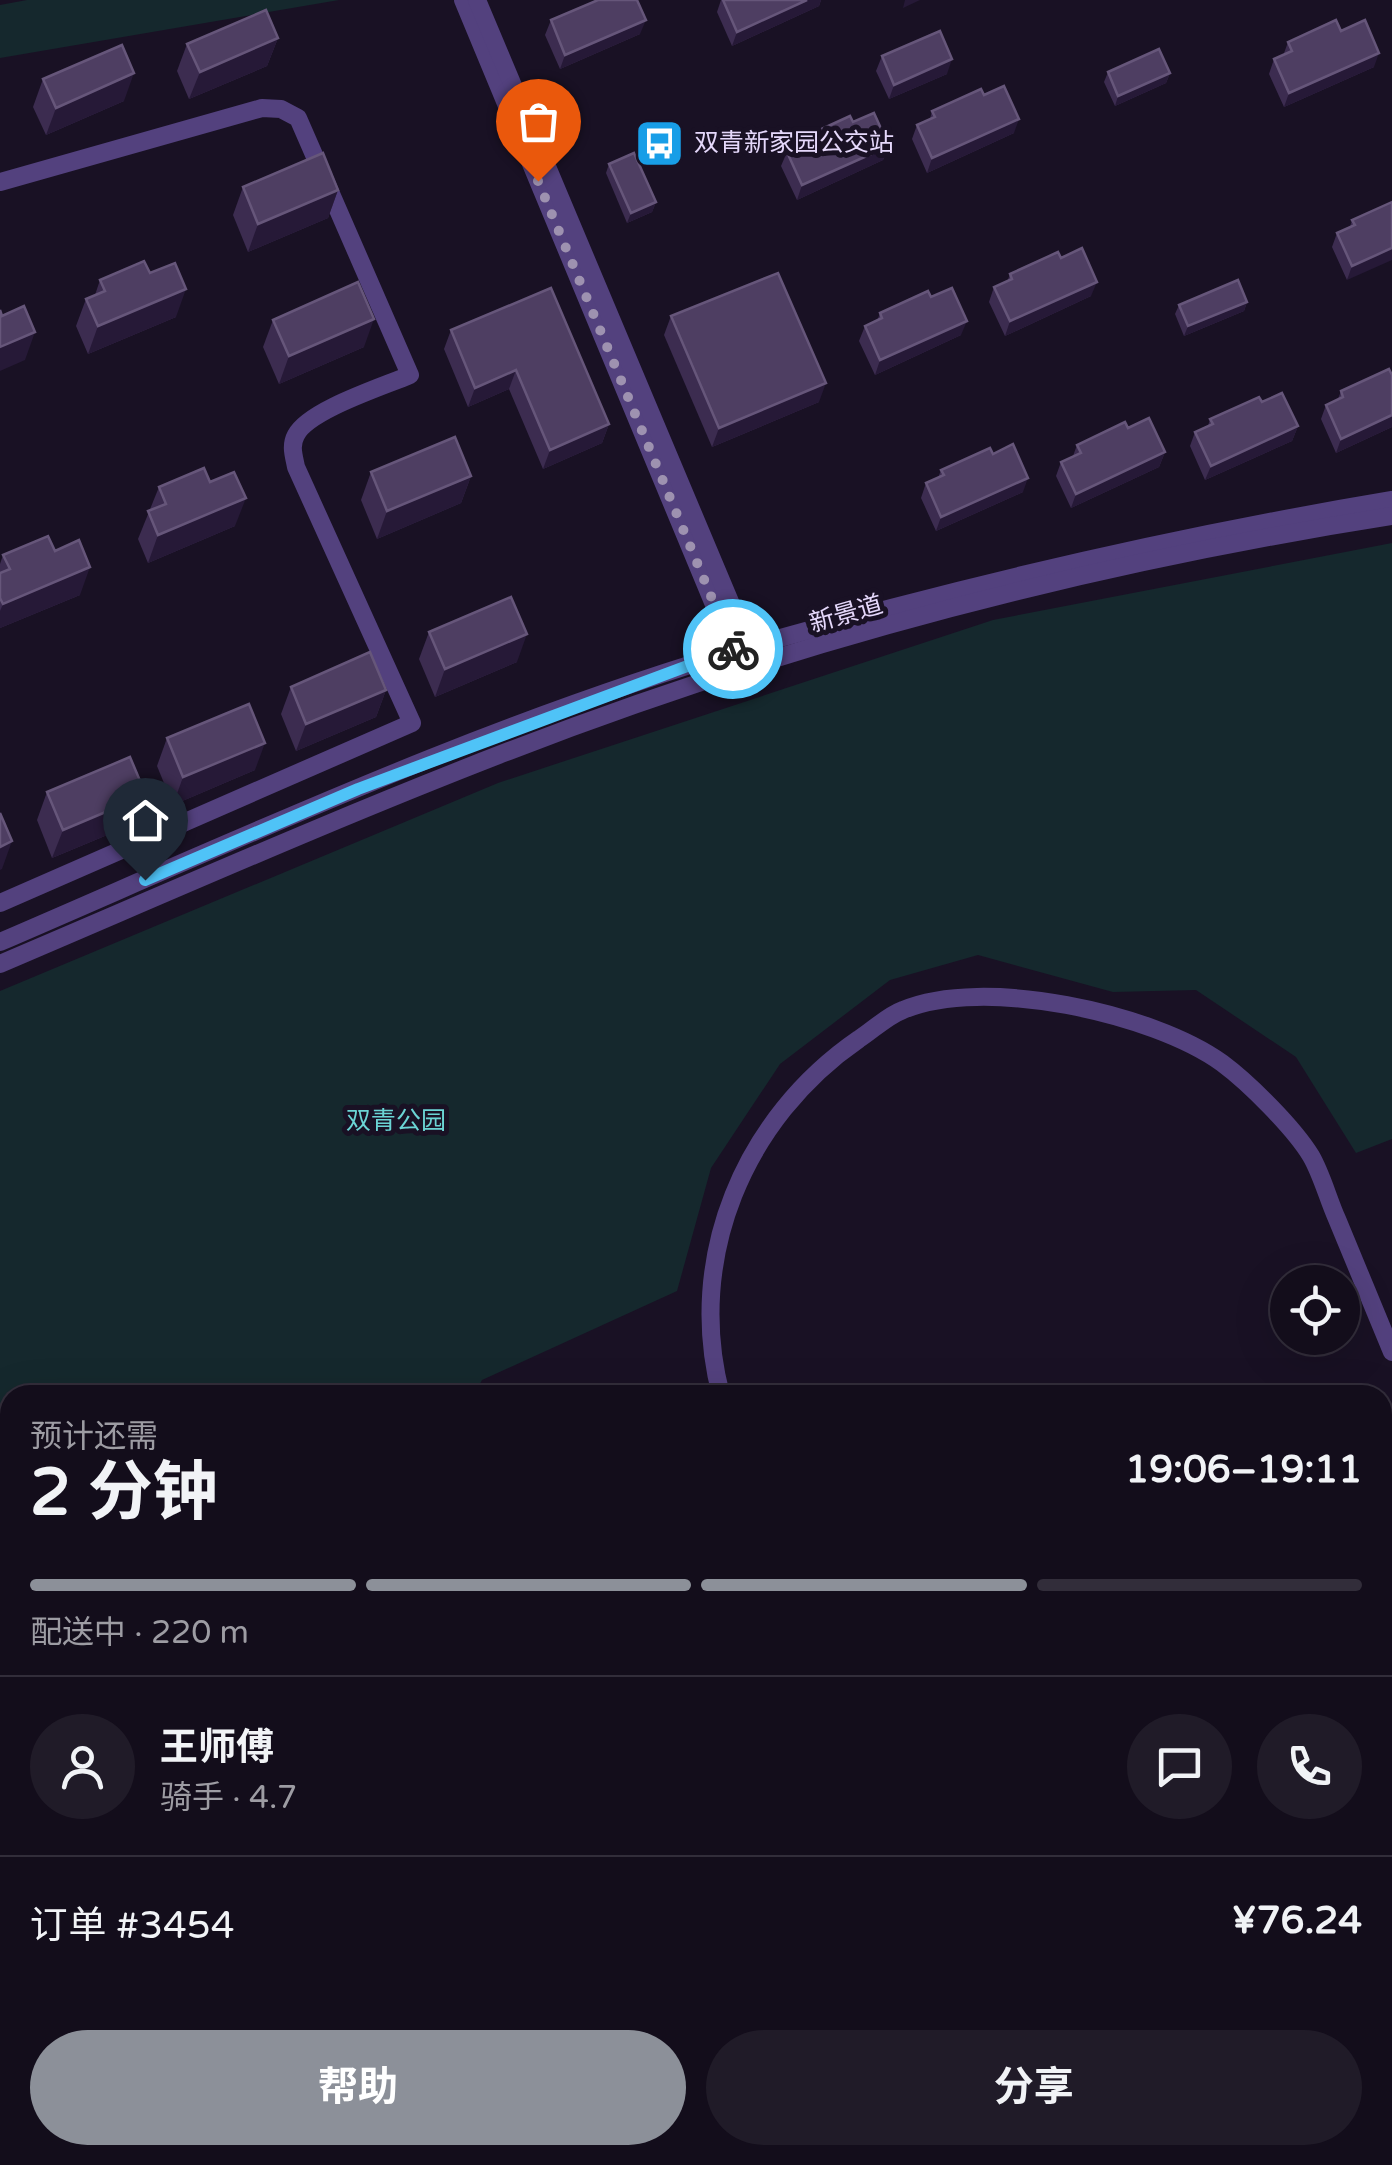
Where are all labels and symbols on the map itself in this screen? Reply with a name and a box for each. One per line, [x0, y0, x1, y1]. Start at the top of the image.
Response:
pin [496, 79, 581, 182]
bus stop icon: 双青新家园公交站 [633, 117, 685, 169]
place label: 双青新家园公交站 [694, 128, 894, 158]
street label: 新景道 [806, 589, 886, 639]
courier [683, 599, 783, 699]
pin [103, 778, 188, 881]
park label: 双青公园 [346, 1106, 446, 1136]

